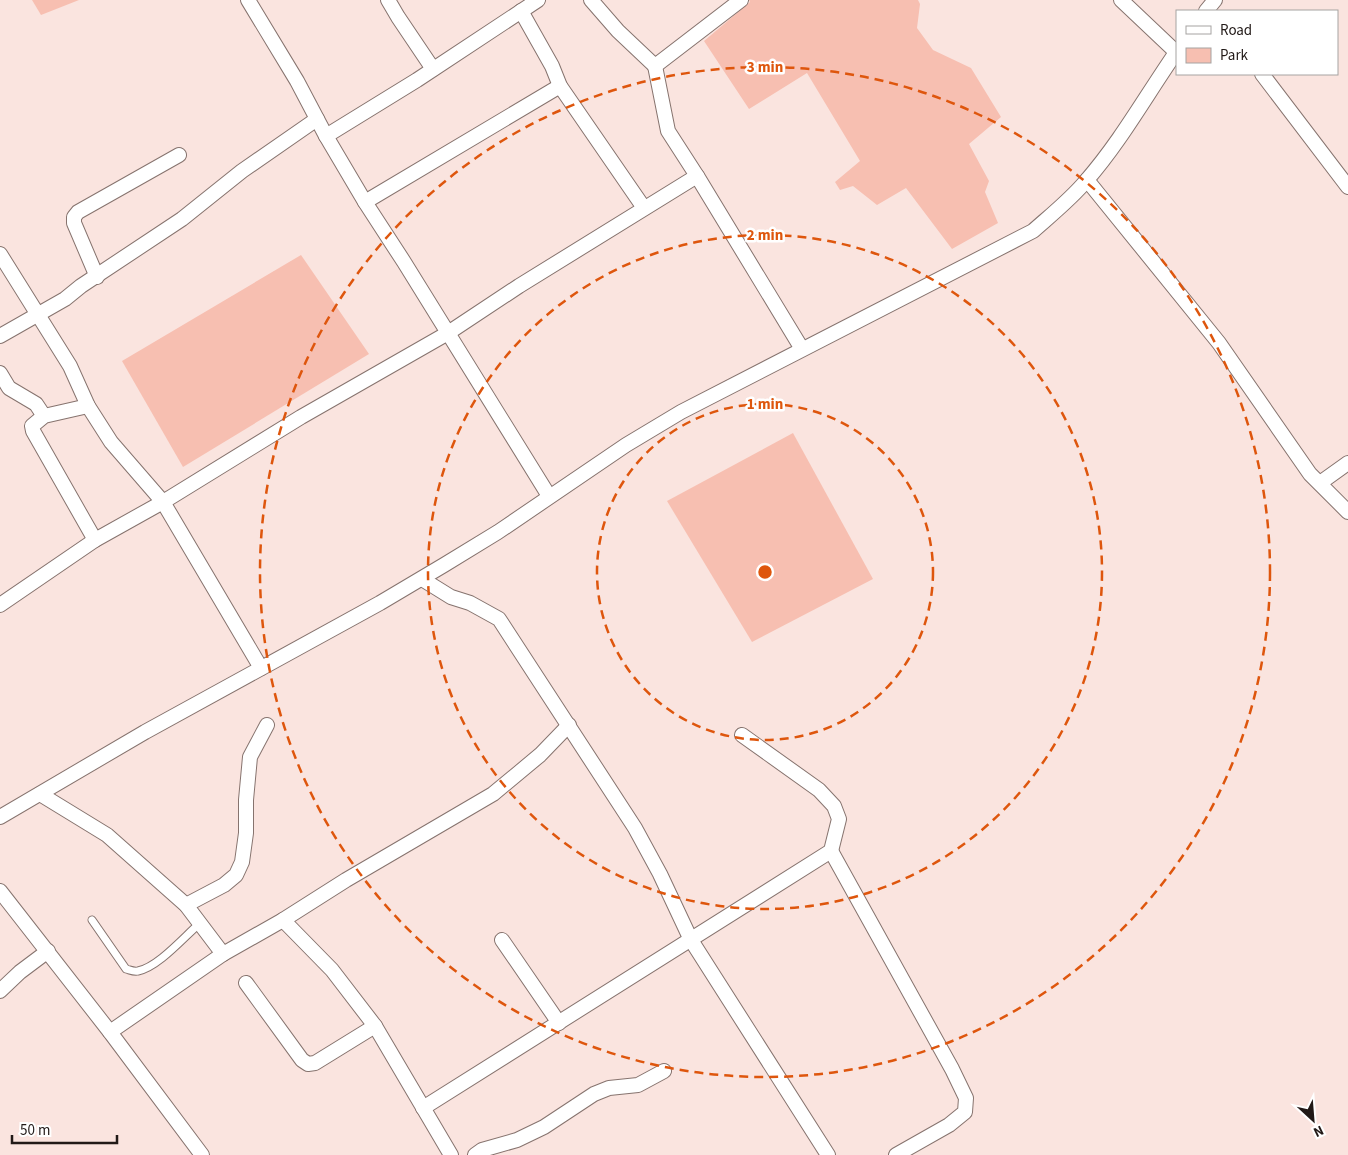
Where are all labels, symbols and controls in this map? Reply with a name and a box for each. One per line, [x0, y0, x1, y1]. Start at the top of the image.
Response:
legend [1176, 10, 1338, 75]
text: Road [1220, 20, 1252, 41]
text: Park [1220, 45, 1249, 66]
text: 3 min [747, 57, 783, 78]
text: 2 min [747, 225, 783, 246]
text: 1 min [747, 394, 783, 415]
centre of rings [756, 563, 774, 581]
north arrow [1288, 1095, 1338, 1145]
scale bar [12, 1112, 118, 1144]
text: 50 m [20, 1120, 50, 1141]
text: N [1310, 1120, 1327, 1142]

